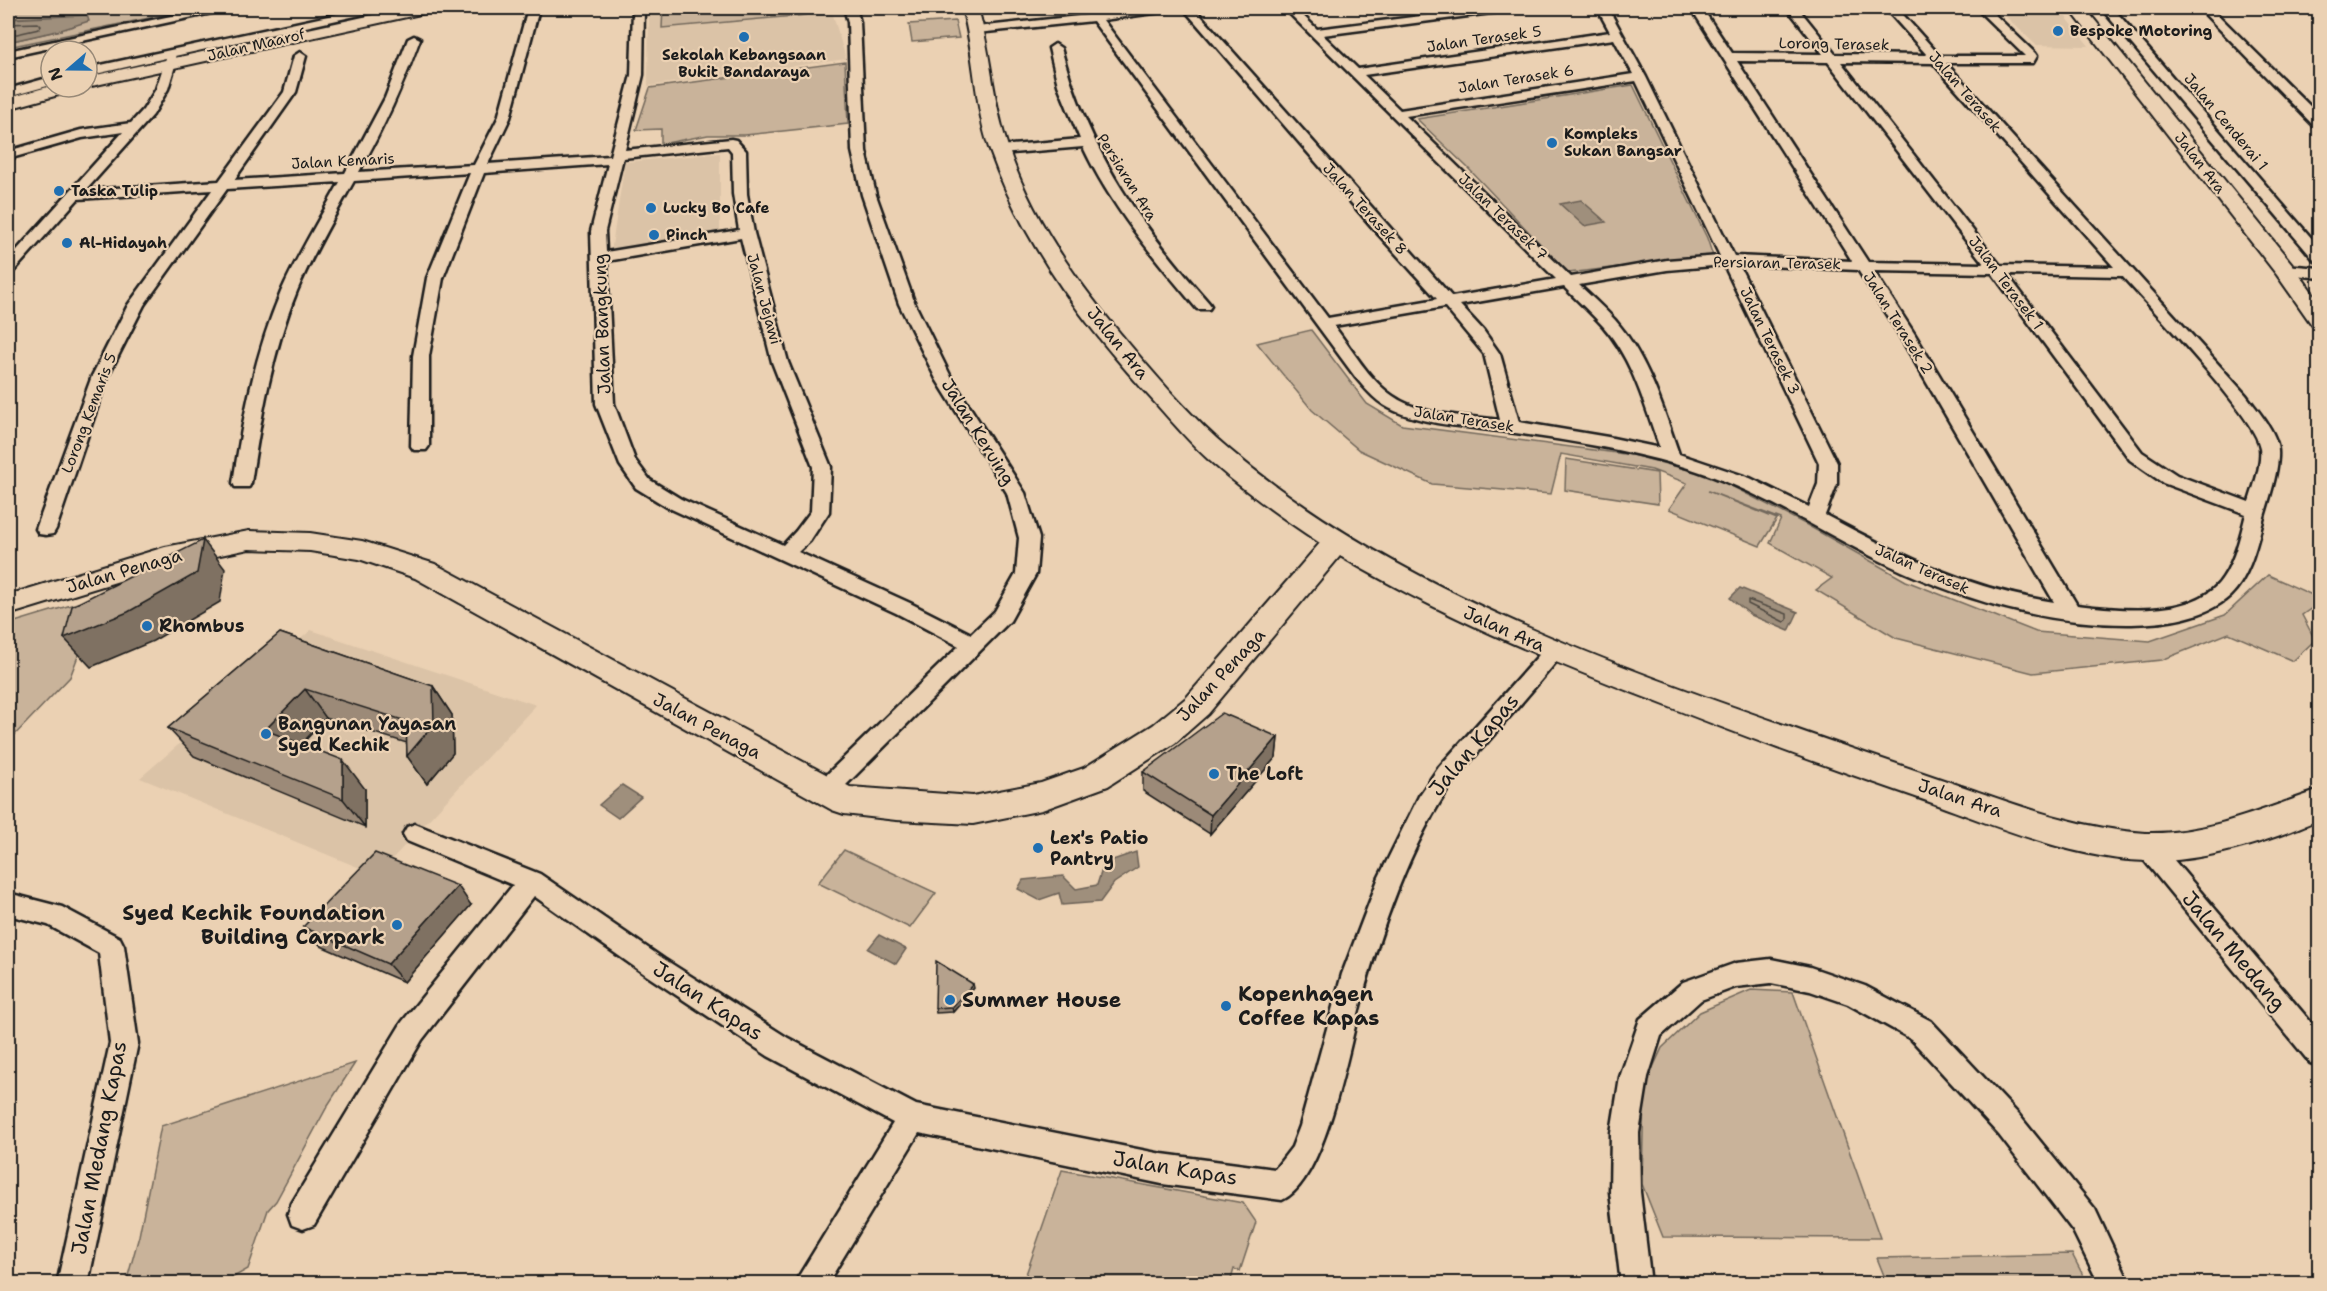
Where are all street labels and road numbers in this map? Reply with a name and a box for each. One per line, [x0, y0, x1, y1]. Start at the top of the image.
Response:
street label: Jalan Terasek 5 [1425, 21, 1543, 57]
street label: Jalan Maarof [205, 24, 307, 66]
street label: Lorong Terasek [1778, 33, 1890, 55]
street label: Jalan Terasek [1924, 47, 2006, 137]
street label: Jalan Terasek 6 [1457, 60, 1575, 98]
street label: Jalan Cenderai 1 [2179, 69, 2273, 175]
street label: Jalan Ara [2170, 128, 2231, 198]
street label: Persiaran Ara [1092, 130, 1162, 225]
street label: Jalan Kemaris [291, 148, 395, 174]
street label: Jalan Terasek 8 [1318, 159, 1412, 259]
street label: Jalan Terasek 7 [1454, 169, 1552, 265]
street label: Jalan Terasek 1 [1964, 232, 2048, 334]
street label: Jalan Jejawi [742, 251, 786, 347]
street label: Persiaran Terasek [1713, 252, 1841, 274]
street label: Jalan Bangkung [588, 253, 616, 395]
street label: Jalan Terasek 2 [1859, 268, 1937, 378]
street label: Jalan Terasek 3 [1735, 284, 1805, 398]
street label: Jalan Ara [1081, 302, 1155, 384]
street label: Lorong Kemaris 5 [57, 350, 121, 476]
street label: Jalan Keruing [936, 374, 1020, 490]
street label: Jalan Terasek [1412, 401, 1516, 437]
street label: Jalan Terasek [1872, 539, 1972, 599]
street label: Jalan Penaga [63, 543, 185, 599]
street label: Jalan Ara [1459, 600, 1549, 658]
street label: Jalan Penaga [1172, 623, 1270, 727]
street label: Jalan Penaga [649, 687, 765, 765]
street label: Jalan Kapas [1423, 688, 1525, 802]
street label: Jalan Ara [1915, 773, 2005, 823]
street label: Jalan Medang [2176, 885, 2292, 1017]
street label: Jalan Kapas [647, 955, 769, 1047]
street label: Jalan Medang Kapas [65, 1039, 133, 1257]
street label: Jalan Kapas [1111, 1144, 1239, 1192]

